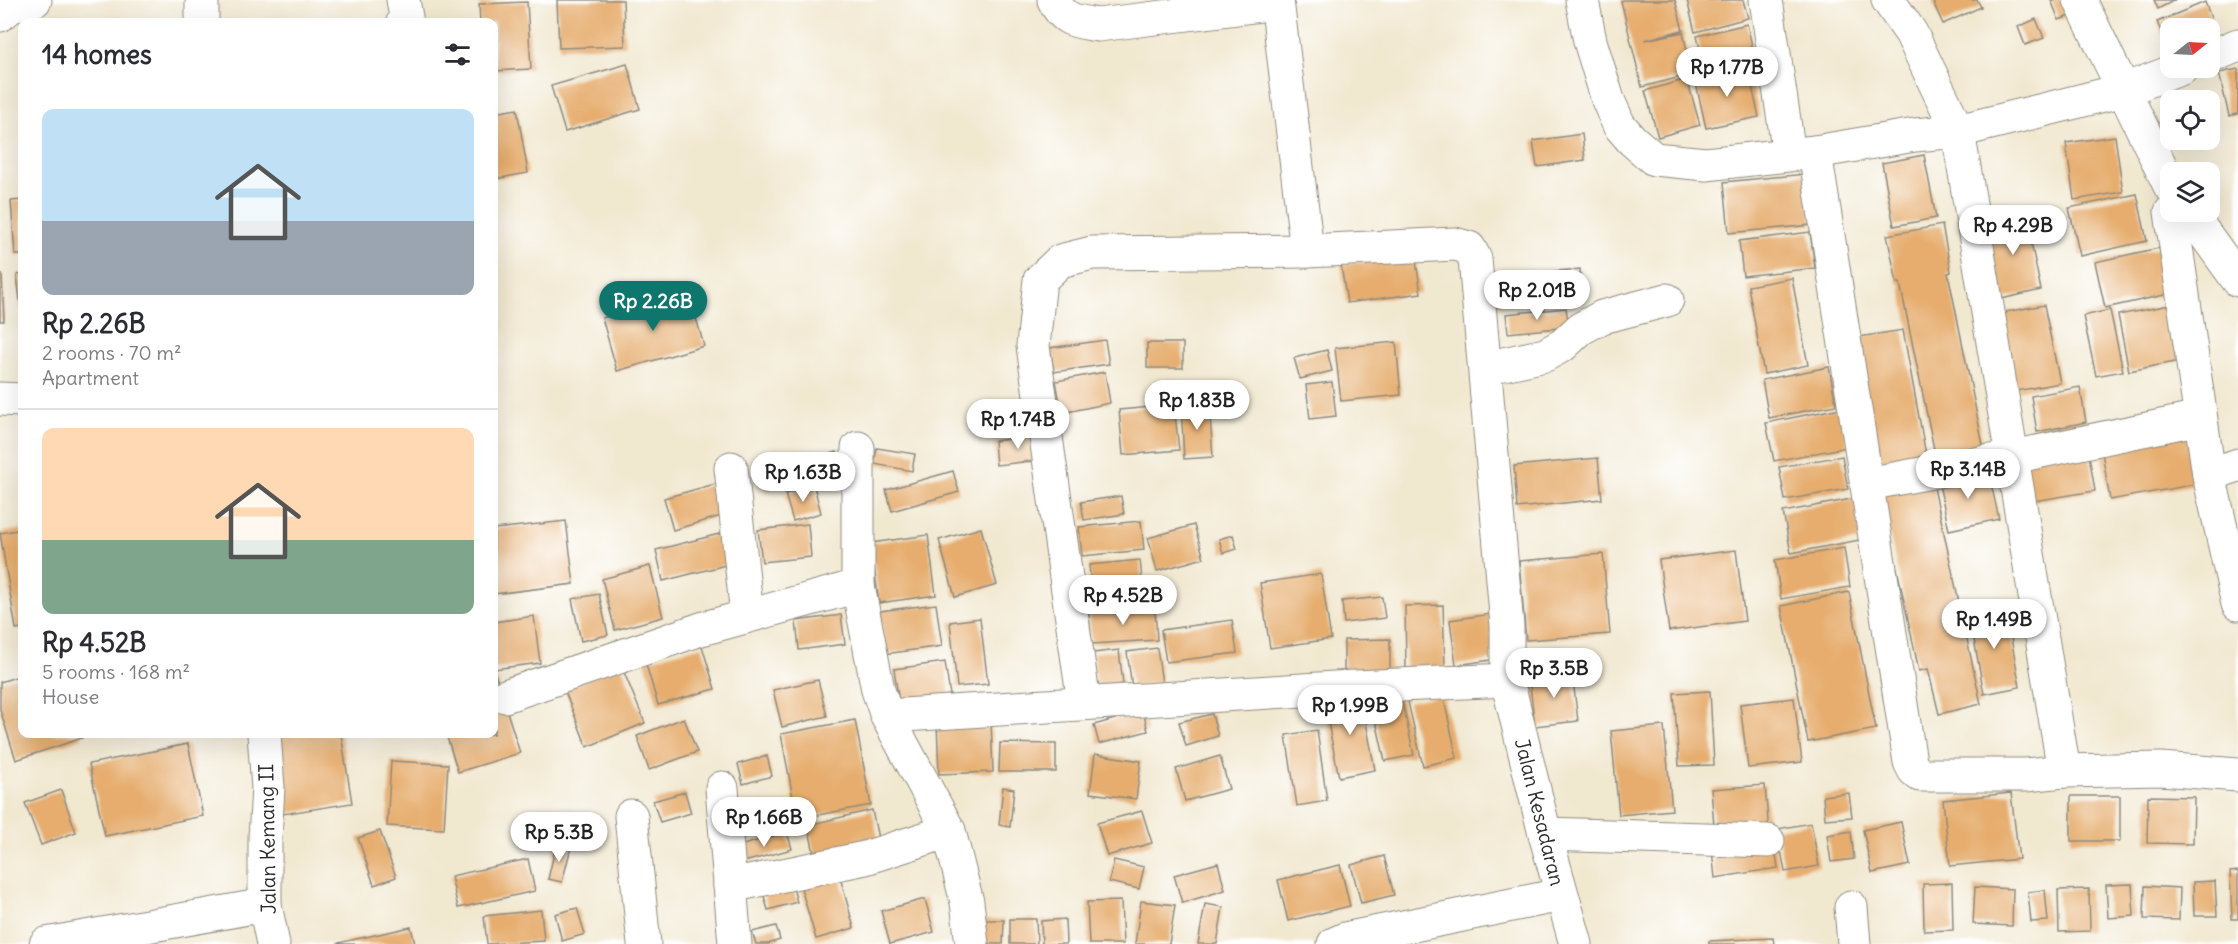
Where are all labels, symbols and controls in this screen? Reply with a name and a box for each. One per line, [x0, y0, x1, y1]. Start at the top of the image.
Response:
north arrow [2160, 18, 2220, 78]
map controls [2160, 18, 2220, 222]
text: 14 homes [42, 38, 152, 71]
icon: filters [441, 38, 474, 71]
pin: Rp 1.77B [1665, 47, 1789, 98]
text: Rp 1.77B [1690, 54, 1764, 79]
button: locate [2160, 90, 2220, 150]
icon: home [204, 148, 312, 256]
button: layers [2160, 162, 2220, 222]
pin: Rp 4.29B [1951, 205, 2075, 256]
text: Rp 4.29B [1973, 212, 2053, 237]
pin: Rp 2.01B [1475, 270, 1599, 321]
text: Rp 2.01B [1498, 277, 1576, 302]
pin: Rp 2.26B [591, 281, 715, 332]
text: Rp 2.26B [613, 288, 693, 313]
text: Rp 2.26B [42, 307, 145, 340]
text: 2 rooms · 70 m² [42, 340, 182, 365]
text: Apartment [42, 365, 139, 390]
pin: Rp 1.83B [1135, 380, 1259, 431]
text: Rp 1.83B [1159, 387, 1235, 412]
pin: Rp 1.74B [956, 399, 1080, 450]
text: Rp 1.74B [981, 406, 1055, 431]
pin: Rp 3.14B [1906, 449, 2030, 500]
pin: Rp 1.63B [741, 452, 865, 503]
text: Rp 3.14B [1930, 456, 2006, 481]
text: Rp 1.63B [765, 459, 841, 484]
icon: home [204, 467, 312, 575]
pin: Rp 4.52B [1061, 575, 1185, 626]
text: Rp 4.52B [1083, 582, 1163, 607]
pin: Rp 1.49B [1932, 599, 2056, 650]
text: Rp 1.49B [1956, 606, 2032, 631]
text: Rp 4.52B [42, 626, 146, 659]
pin: Rp 3.5B [1499, 648, 1609, 699]
text: Rp 3.5B [1520, 655, 1588, 680]
text: 5 rooms · 168 m² [42, 659, 190, 684]
text: House [42, 684, 99, 709]
pin: Rp 1.99B [1288, 685, 1412, 736]
text: Rp 1.99B [1311, 692, 1389, 717]
street label: Jalan Kesadaran [1510, 736, 1570, 888]
street label: Jalan Kemang II [253, 764, 281, 914]
pin: Rp 1.66B [702, 797, 826, 848]
text: Rp 1.66B [725, 804, 803, 829]
pin: Rp 5.3B [504, 812, 614, 863]
text: Rp 5.3B [525, 819, 593, 844]

